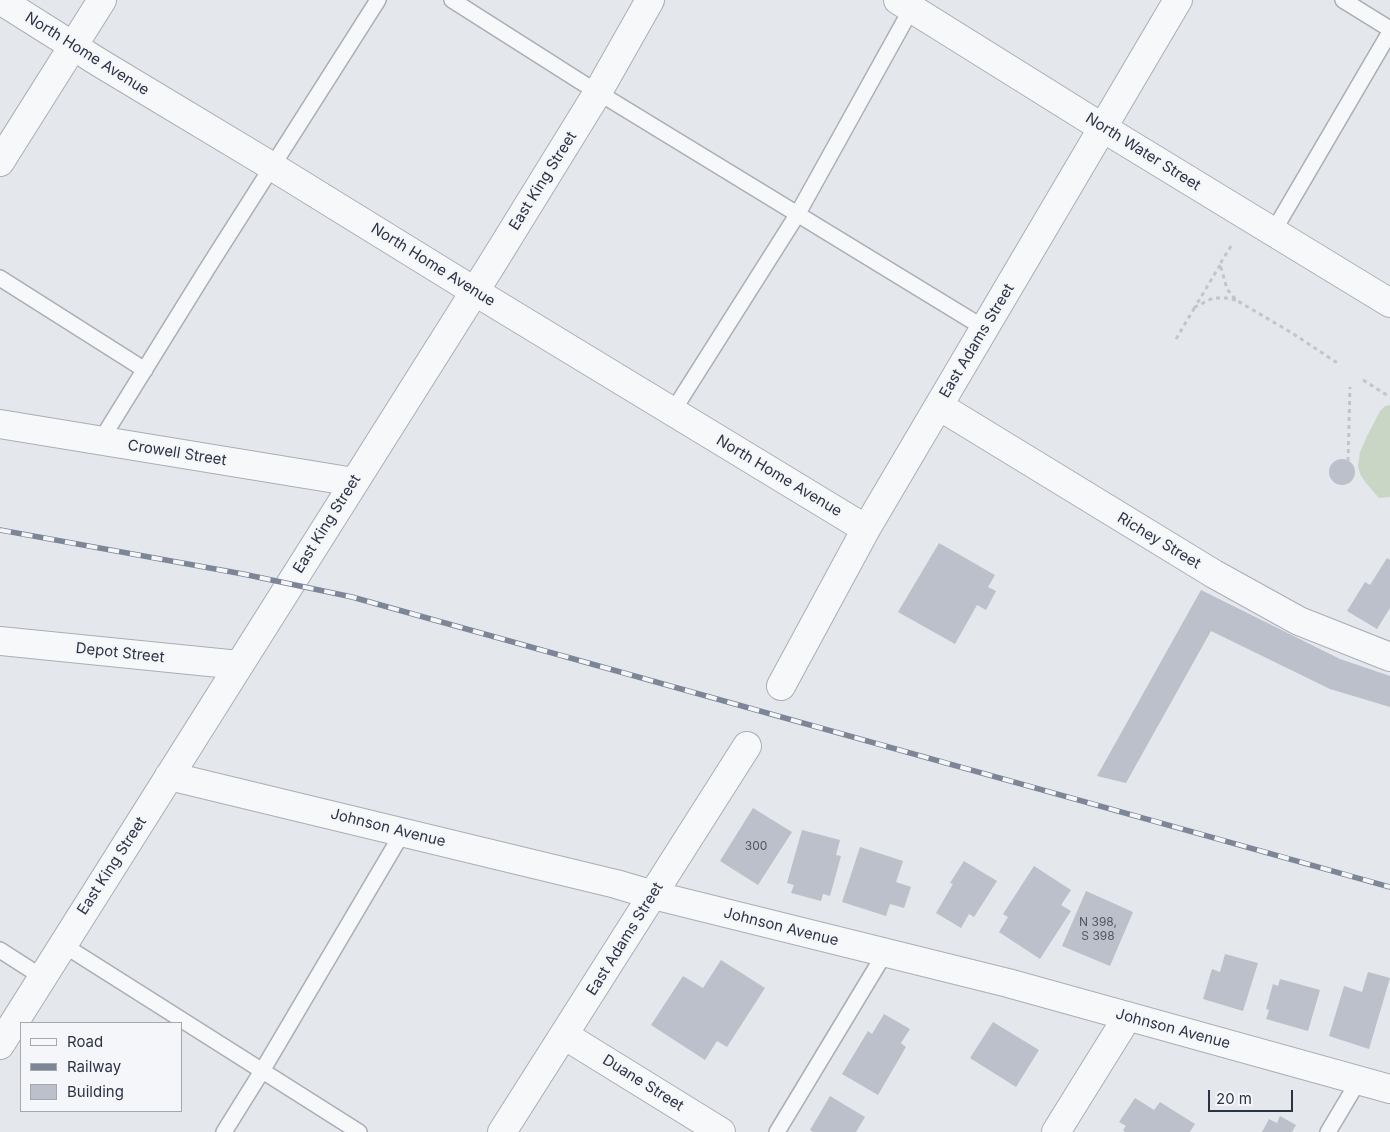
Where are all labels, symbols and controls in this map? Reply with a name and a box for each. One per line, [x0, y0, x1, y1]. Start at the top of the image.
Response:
street label: North Home Avenue [22, 8, 152, 100]
street label: North Water Street [1082, 109, 1204, 195]
street label: East King Street [505, 128, 581, 234]
street label: North Home Avenue [368, 219, 498, 311]
street label: East Adams Street [936, 281, 1018, 401]
street label: North Home Avenue [713, 431, 845, 521]
street label: Crowell Street [126, 436, 228, 470]
street label: East King Street [289, 471, 365, 577]
street label: Richey Street [1114, 509, 1204, 573]
street label: Depot Street [75, 639, 165, 667]
street label: Johnson Avenue [329, 805, 447, 851]
street label: East King Street [74, 814, 150, 918]
house number: 300 [745, 839, 767, 853]
street label: East Adams Street [583, 879, 667, 999]
street label: Johnson Avenue [722, 904, 840, 950]
house number: N 398, S 398 [1079, 915, 1117, 943]
street label: Johnson Avenue [1114, 1005, 1232, 1053]
legend [20, 1022, 182, 1112]
text: Road [67, 1032, 103, 1051]
street label: Duane Street [599, 1051, 687, 1115]
text: Railway [67, 1057, 121, 1076]
scale bar [1210, 1080, 1295, 1112]
text: Building [67, 1082, 124, 1101]
text: 20 m [1216, 1089, 1252, 1108]

